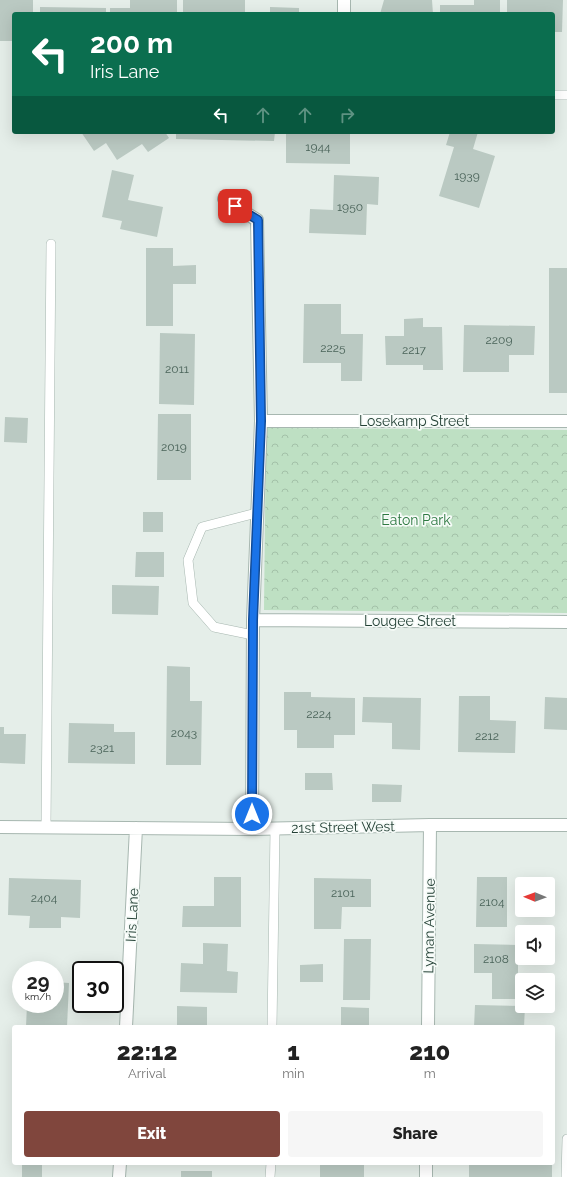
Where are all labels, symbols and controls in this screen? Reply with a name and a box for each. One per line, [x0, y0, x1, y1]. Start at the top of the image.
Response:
text: 200 m [90, 27, 173, 60]
icon: left [24, 28, 76, 80]
text: Iris Lane [90, 61, 159, 82]
icon: left [210, 104, 232, 126]
icon: ahead [252, 104, 274, 126]
icon: ahead [294, 104, 316, 126]
icon: right [336, 104, 358, 126]
house number: 1944 [305, 140, 331, 154]
house number: 1939 [454, 169, 480, 183]
pin [218, 189, 252, 223]
icon: arrive [224, 195, 246, 217]
house number: 1950 [337, 200, 363, 214]
house number: 2209 [486, 333, 512, 347]
house number: 2225 [320, 341, 346, 355]
house number: 2217 [402, 343, 427, 357]
house number: 2011 [165, 362, 189, 376]
street label: Losekamp Street [359, 413, 469, 429]
house number: 2019 [161, 440, 187, 454]
park label: Eaton Park [381, 512, 451, 528]
street label: Lougee Street [364, 613, 456, 629]
house number: 2224 [306, 707, 332, 721]
house number: 2043 [171, 726, 197, 740]
house number: 2212 [475, 729, 499, 743]
house number: 2321 [90, 741, 114, 755]
position arrow [231, 793, 273, 835]
street label: 21st Street West [291, 818, 395, 836]
north arrow [515, 877, 555, 917]
map controls [515, 877, 555, 1013]
street label: Lyman Avenue [420, 878, 438, 974]
house number: 2101 [331, 886, 355, 900]
street label: Iris Lane [123, 888, 141, 942]
house number: 2404 [31, 891, 58, 905]
house number: 2104 [479, 895, 505, 909]
button: sound [515, 925, 555, 965]
house number: 2108 [483, 952, 509, 966]
speed limit sign: 30 [72, 961, 124, 1013]
text: 29 [26, 970, 50, 994]
button: layers [515, 973, 555, 1013]
text: km/h [25, 991, 51, 1002]
text: 22:12 [117, 1037, 177, 1066]
text: 1 [287, 1037, 300, 1066]
text: 210 [409, 1037, 450, 1066]
text: Arrival [128, 1066, 166, 1081]
text: min [282, 1066, 305, 1081]
text: m [424, 1066, 436, 1081]
button: Exit [24, 1111, 280, 1157]
button: Share [288, 1111, 543, 1157]

